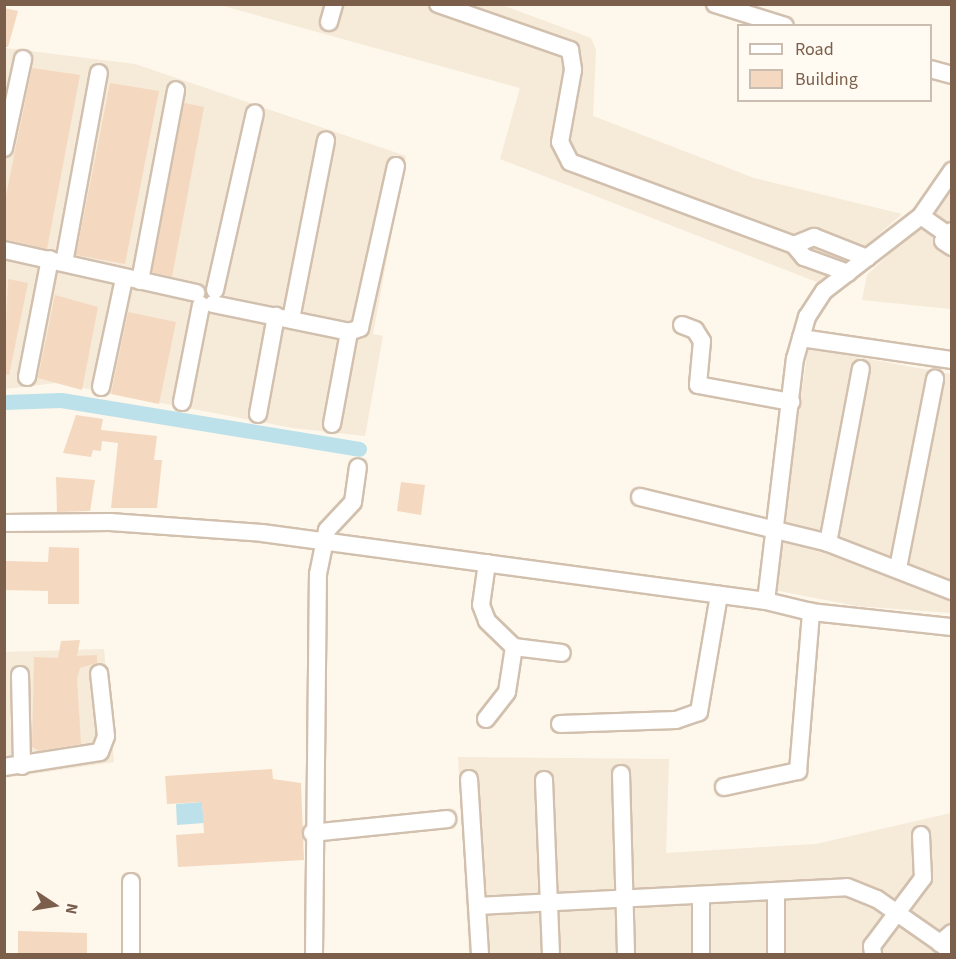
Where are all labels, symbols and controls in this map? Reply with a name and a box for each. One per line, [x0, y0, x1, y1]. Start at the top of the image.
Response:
legend [737, 24, 932, 102]
text: Road [795, 37, 834, 62]
text: Building [795, 67, 858, 92]
north arrow [24, 875, 84, 935]
text: N [60, 901, 83, 916]

